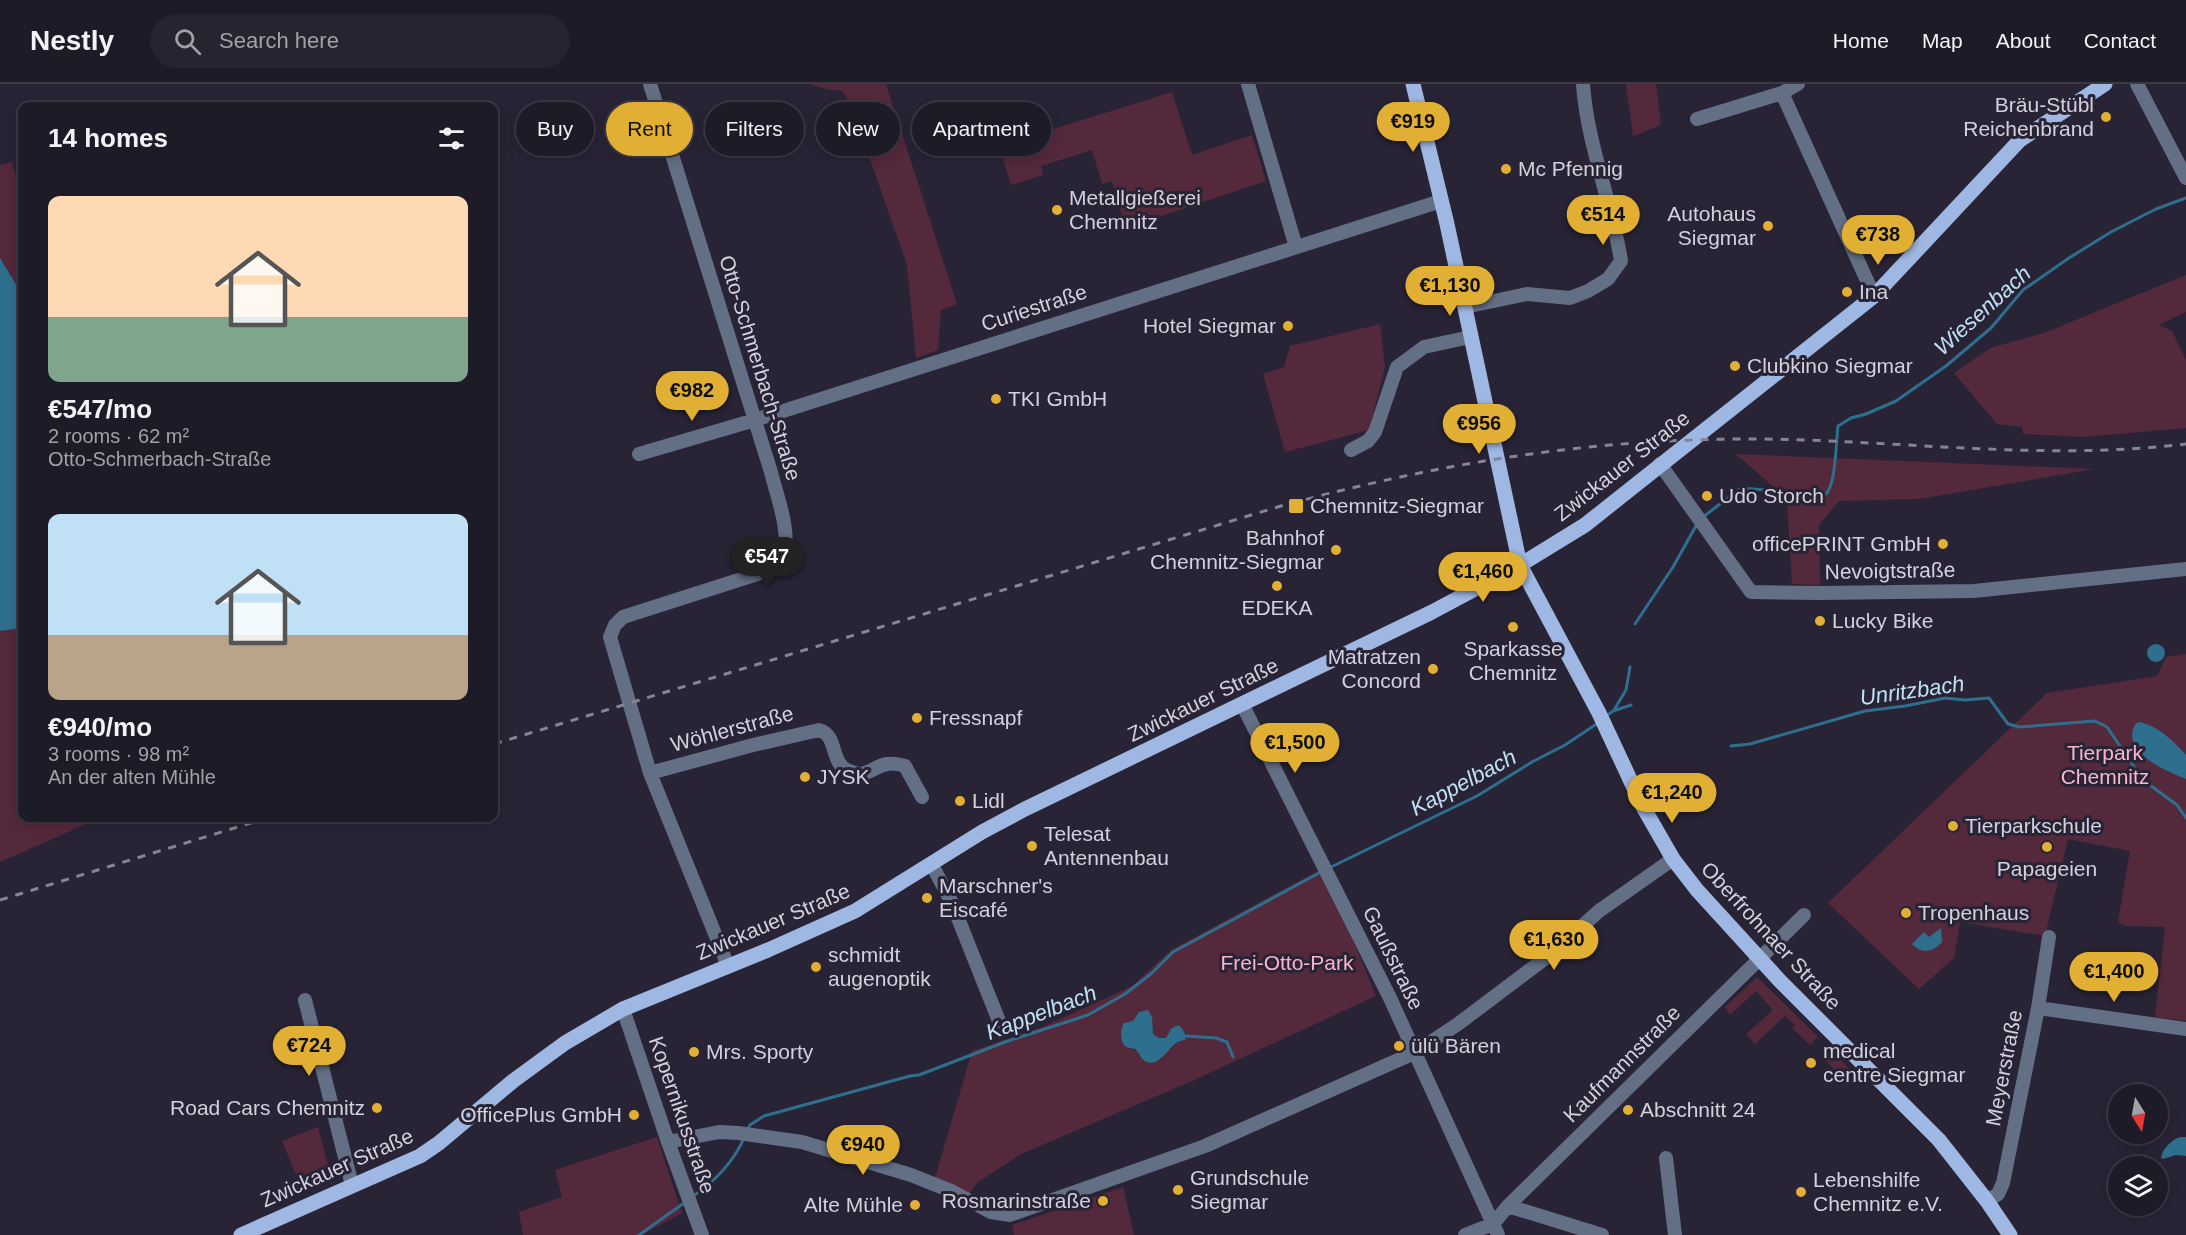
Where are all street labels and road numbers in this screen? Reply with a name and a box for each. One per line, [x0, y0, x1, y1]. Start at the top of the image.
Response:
street label: Otto-Schmerbach-Straße [715, 252, 806, 483]
street label: Curiestraße [978, 280, 1090, 335]
street label: Zwickauer Straße [1550, 406, 1694, 525]
street label: Nevoigtstraße [1824, 558, 1956, 583]
street label: Zwickauer Straße [1124, 653, 1282, 746]
street label: Wöhlerstraße [668, 701, 796, 756]
street label: Oberfrohnaer Straße [1697, 857, 1846, 1014]
street label: Zwickauer Straße [693, 879, 853, 964]
street label: Gaußstraße [1359, 902, 1428, 1013]
street label: Kaufmannstraße [1559, 1001, 1685, 1127]
street label: Meyerstraße [1981, 1008, 2026, 1128]
street label: Kopernikusstraße [645, 1033, 720, 1196]
street label: Zwickauer Straße [257, 1124, 417, 1212]

